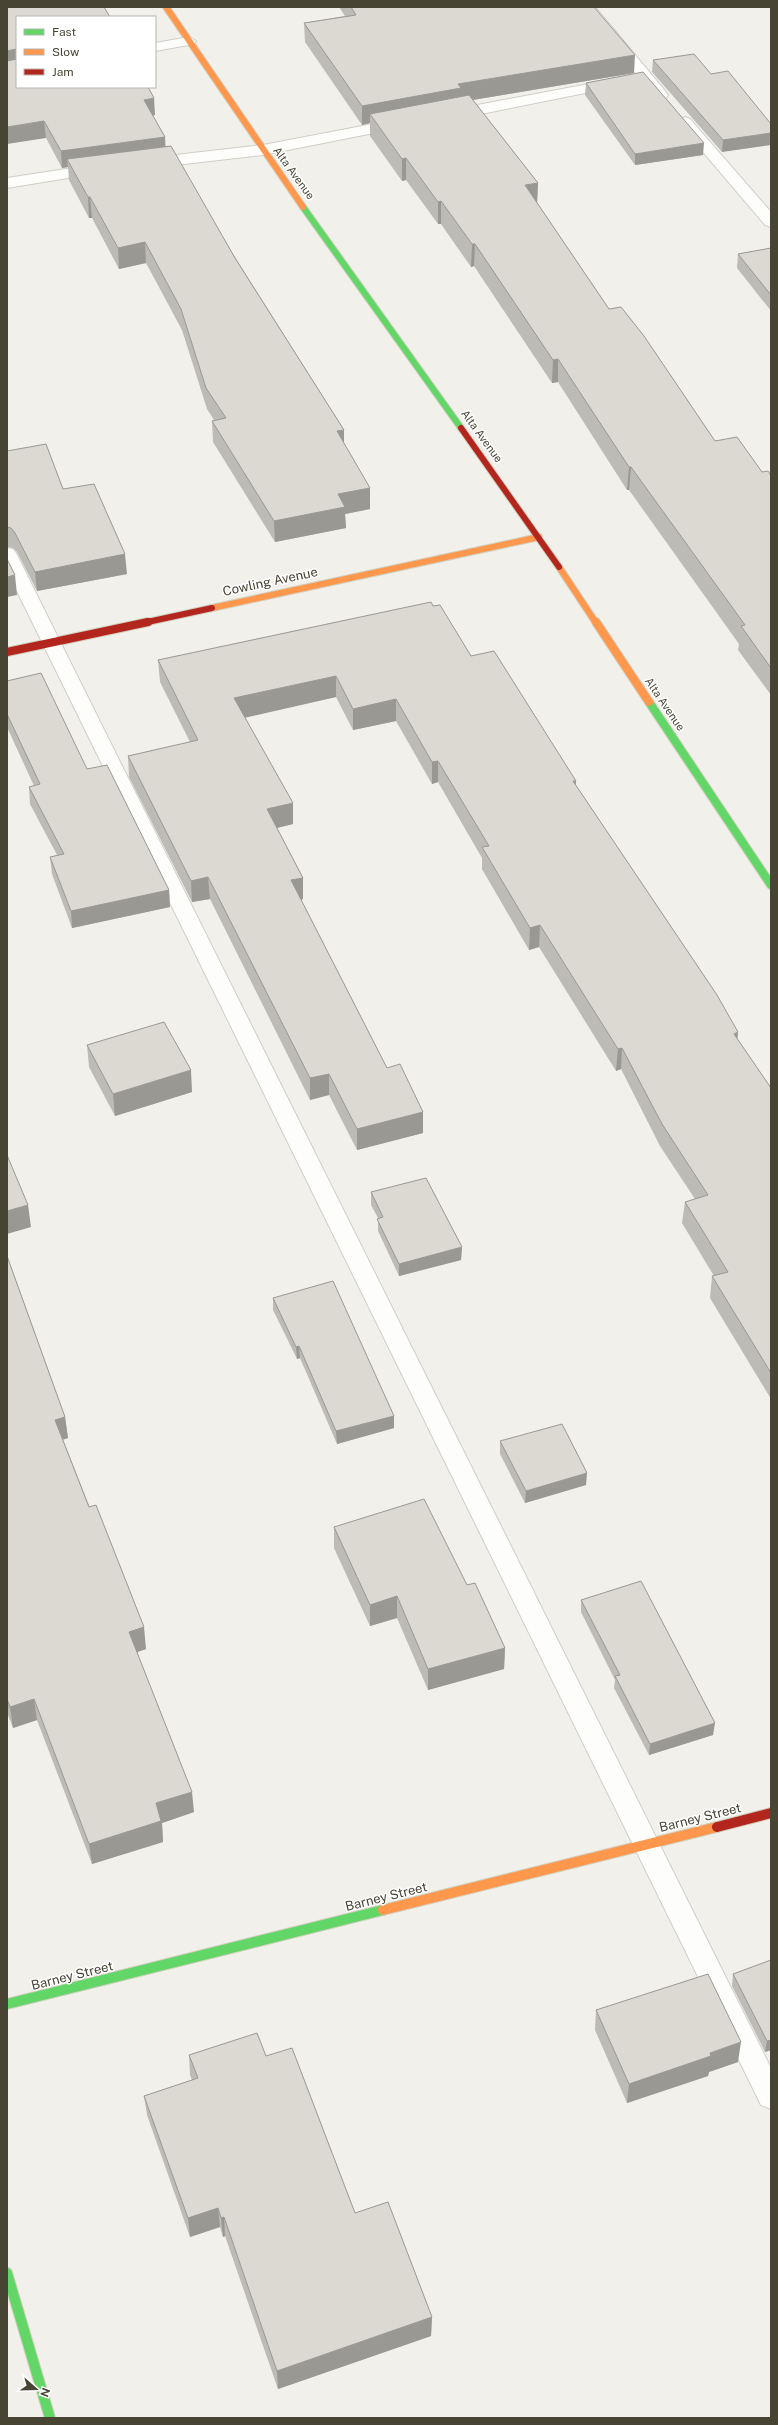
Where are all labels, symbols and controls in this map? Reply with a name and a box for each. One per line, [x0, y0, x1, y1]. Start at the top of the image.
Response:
legend [16, 16, 156, 88]
text: Fast [52, 25, 77, 39]
text: Slow [52, 45, 80, 59]
text: Jam [52, 65, 74, 79]
street label: Alta Avenue [271, 145, 317, 201]
street label: Alta Avenue [459, 408, 505, 464]
street label: Cowling Avenue [221, 564, 319, 599]
street label: Alta Avenue [643, 675, 687, 733]
street label: Barney Street [658, 1800, 743, 1835]
street label: Barney Street [344, 1879, 429, 1914]
street label: Barney Street [30, 1958, 115, 1993]
north arrow [16, 2369, 56, 2409]
text: N [38, 2386, 53, 2399]

